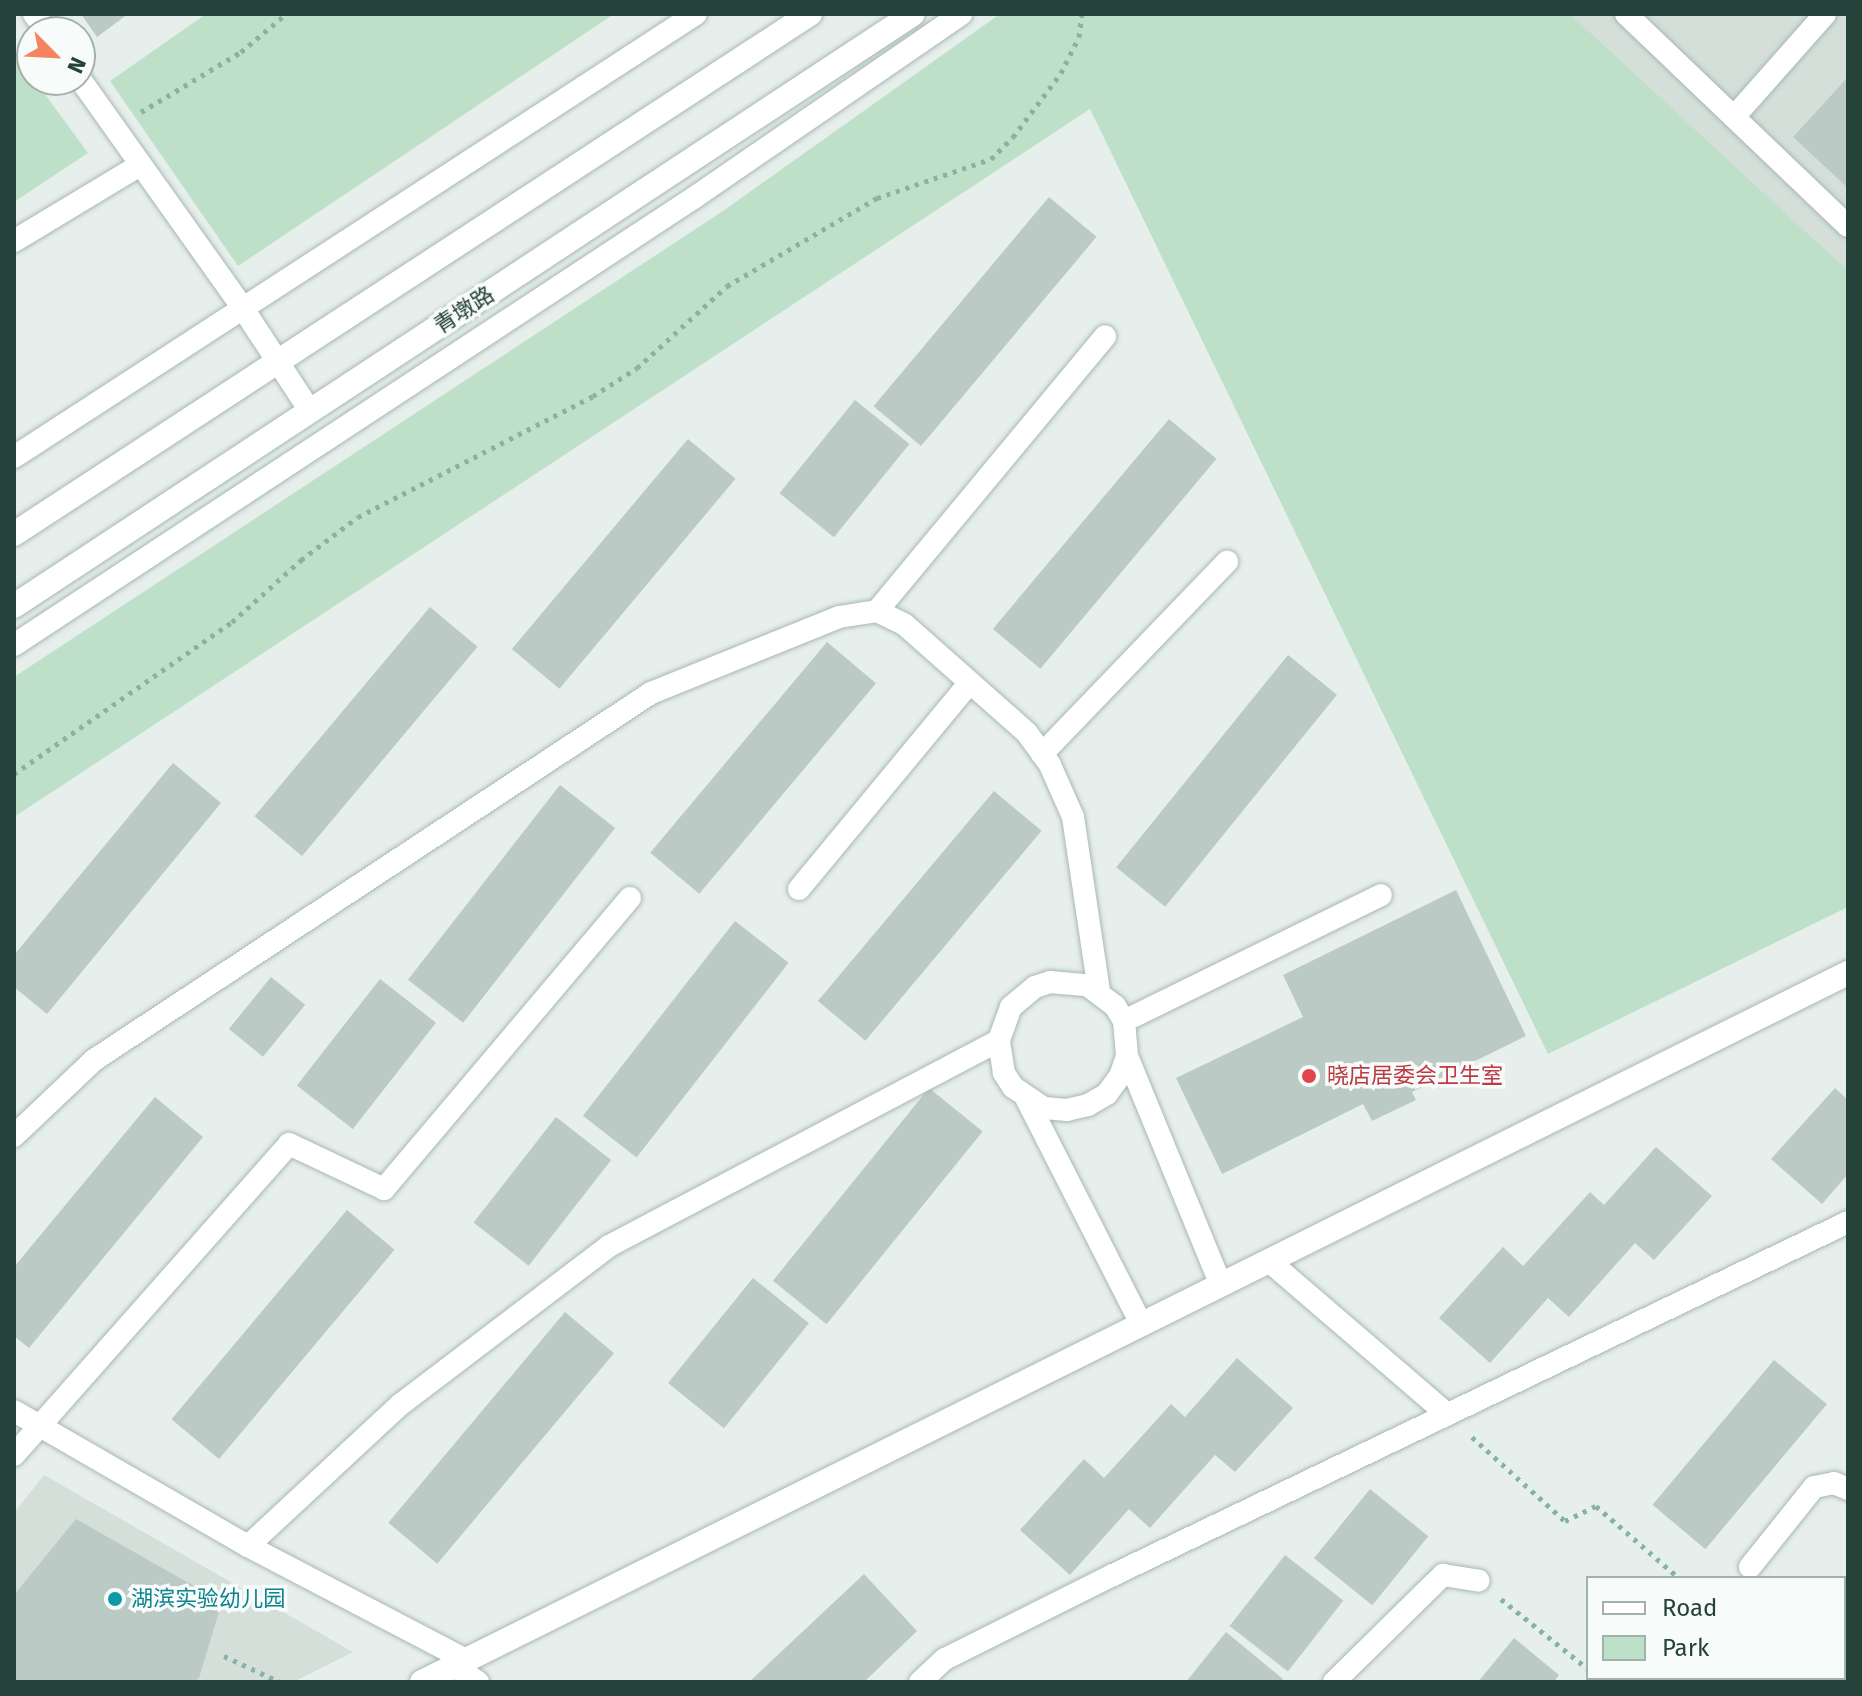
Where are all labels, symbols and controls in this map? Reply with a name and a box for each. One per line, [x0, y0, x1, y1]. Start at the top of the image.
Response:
north arrow [16, 16, 96, 96]
text: N [61, 53, 92, 77]
street label: 青墩路 [429, 281, 499, 339]
place label: 晓店居委会卫生室 [1327, 1063, 1503, 1089]
marker: 晓店居委会卫生室 [1298, 1065, 1320, 1087]
legend [1586, 1576, 1846, 1680]
place label: 湖滨实验幼儿园 [131, 1586, 285, 1612]
marker: 湖滨实验幼儿园 [106, 1590, 124, 1608]
text: Road [1662, 1594, 1717, 1622]
text: Park [1662, 1634, 1709, 1662]

